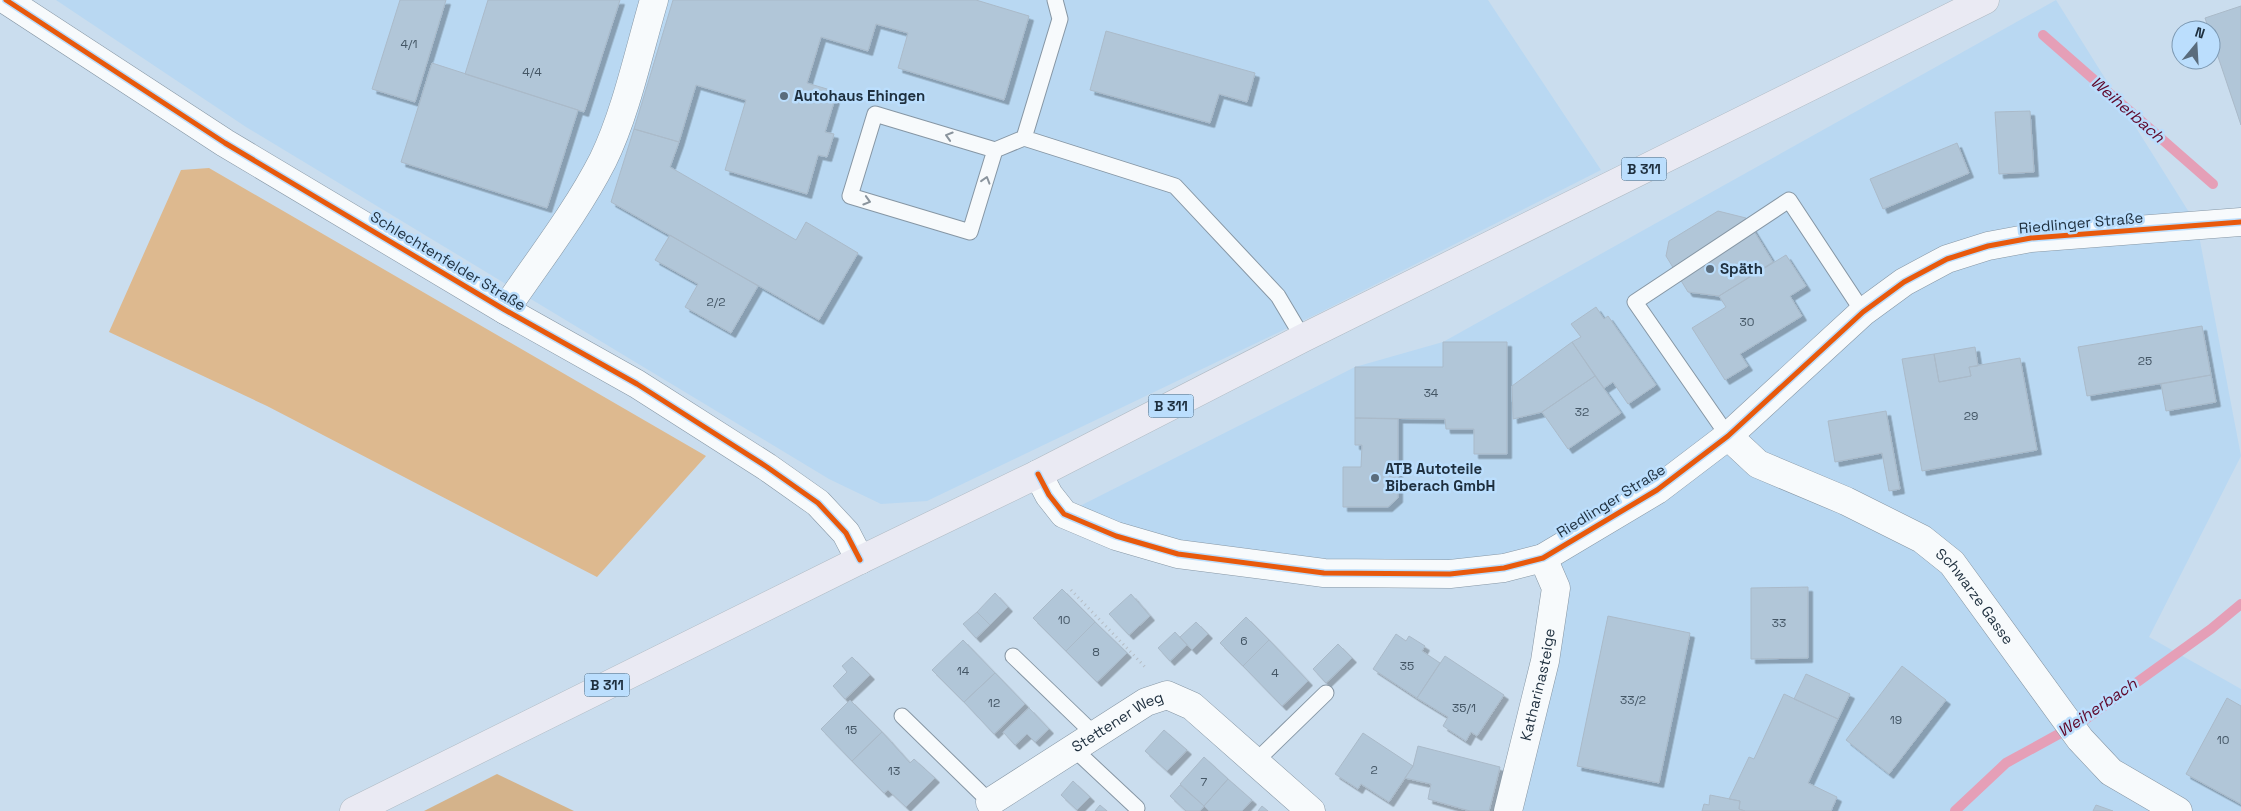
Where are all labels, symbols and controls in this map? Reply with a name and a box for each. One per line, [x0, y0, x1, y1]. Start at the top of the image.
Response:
north arrow [2171, 20, 2221, 70]
text: N [2193, 23, 2207, 43]
house number: 4/1 [401, 36, 417, 52]
house number: 4/4 [522, 64, 542, 80]
water label: Weiherbach [2086, 72, 2170, 148]
place label: Autohaus Ehingen [794, 86, 925, 105]
marker: Autohaus Ehingen [778, 90, 790, 102]
one-way arrow [945, 131, 953, 141]
road number: B 311 [1622, 157, 1666, 180]
one-way arrow [980, 177, 990, 185]
one-way arrow [862, 195, 870, 205]
street label: Schlechtenfelder Straße [367, 207, 529, 315]
street label: Riedlinger Straße [2018, 208, 2144, 237]
place label: Späth [1720, 259, 1763, 278]
marker: Späth [1704, 263, 1716, 275]
house number: 2/2 [707, 294, 725, 310]
house number: 30 [1740, 314, 1754, 330]
house number: 25 [2138, 353, 2152, 369]
house number: 34 [1424, 385, 1439, 401]
road number: B 311 [1148, 394, 1194, 418]
house number: 32 [1575, 404, 1589, 420]
house number: 29 [1964, 408, 1978, 424]
place label: ATB Autoteile Biberach GmbH [1385, 459, 1495, 495]
street label: Riedlinger Straße [1553, 459, 1669, 542]
marker: ATB Autoteile Biberach GmbH [1369, 472, 1381, 484]
street label: Schwarze Gasse [1932, 544, 2018, 648]
house number: 10 [1058, 612, 1070, 628]
house number: 33 [1772, 615, 1786, 631]
street label: Katharinasteige [1516, 627, 1559, 743]
house number: 6 [1240, 633, 1248, 649]
house number: 8 [1092, 644, 1100, 660]
house number: 35 [1400, 658, 1414, 674]
house number: 14 [957, 663, 970, 679]
house number: 4 [1271, 665, 1279, 681]
water label: Weiherbach [2054, 673, 2142, 742]
road number: B 311 [584, 674, 630, 696]
street label: Stettener Weg [1068, 687, 1166, 756]
house number: 33/2 [1620, 692, 1646, 708]
house number: 12 [988, 695, 1000, 711]
house number: 35/1 [1452, 700, 1476, 716]
house number: 19 [1890, 712, 1902, 728]
house number: 15 [845, 722, 857, 738]
house number: 10 [2217, 732, 2229, 748]
house number: 2 [1370, 762, 1378, 778]
house number: 13 [888, 763, 900, 779]
house number: 7 [1201, 774, 1208, 790]

